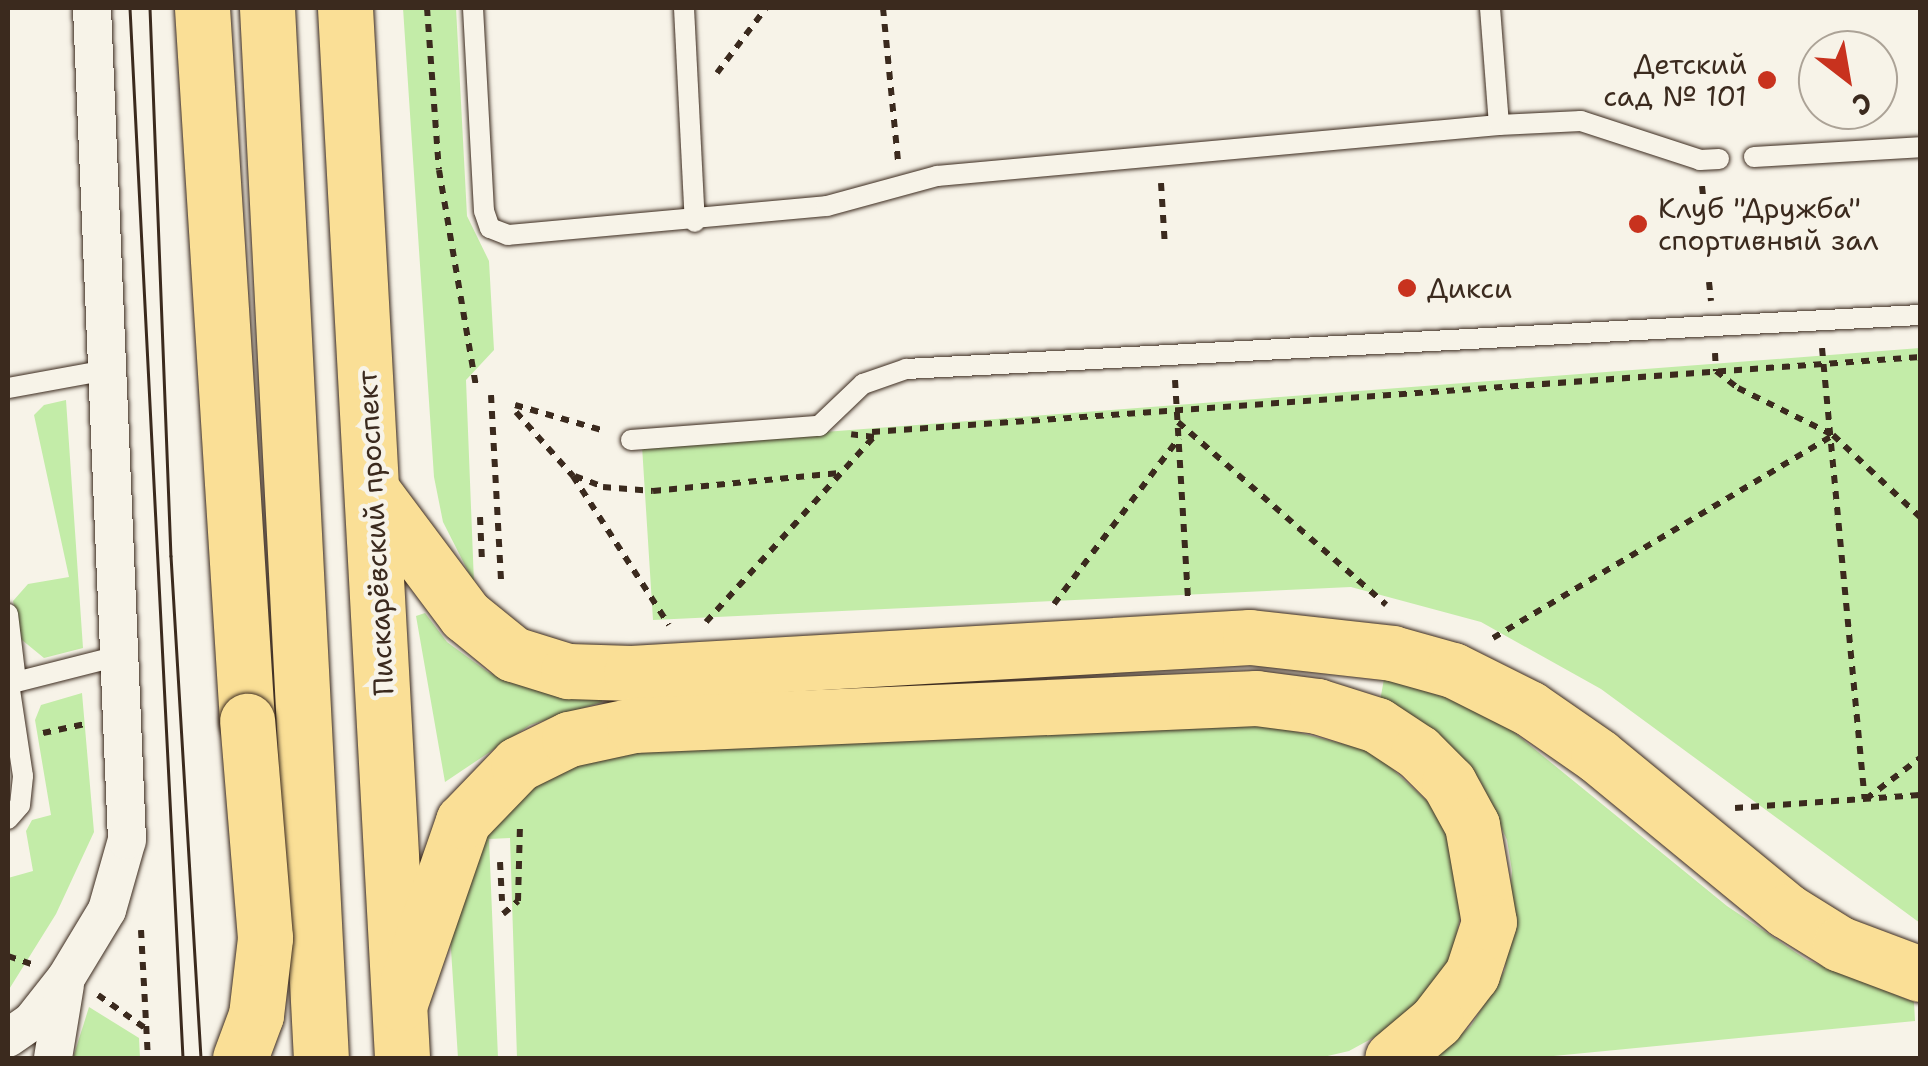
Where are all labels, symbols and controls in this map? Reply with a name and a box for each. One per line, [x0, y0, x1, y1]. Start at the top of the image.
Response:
north arrow [1798, 30, 1898, 130]
place label: Детский сад № 101 [1603, 47, 1747, 113]
marker: Детский сад № 101 [1756, 69, 1778, 91]
text: С [1845, 83, 1880, 125]
place label: Клуб "Дружба" спортивный зал [1658, 191, 1878, 257]
marker: Клуб "Дружба" спортивный зал [1627, 213, 1649, 235]
place label: Дикси [1427, 271, 1512, 305]
marker: Дикси [1396, 277, 1418, 299]
street label: Пискарёвский проспект [350, 370, 400, 696]

